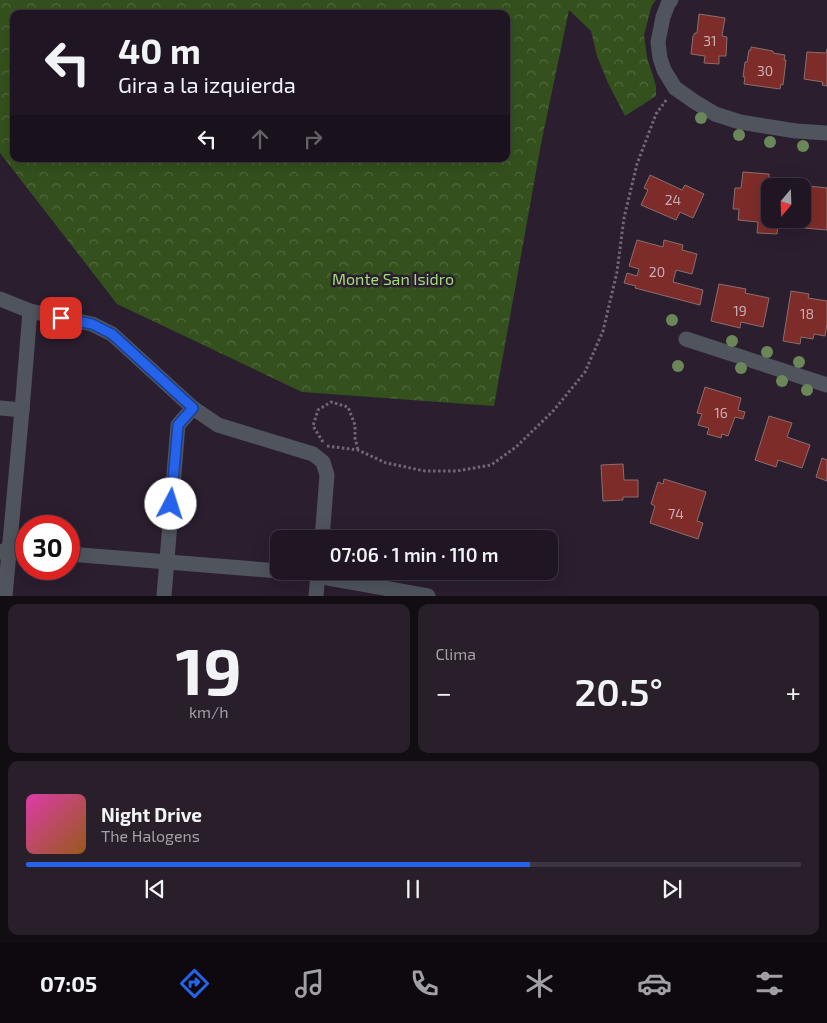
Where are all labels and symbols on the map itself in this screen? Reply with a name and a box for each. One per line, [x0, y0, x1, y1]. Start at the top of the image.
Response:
house number: 31 [703, 32, 717, 49]
house number: 30 [757, 62, 773, 79]
north arrow [761, 178, 811, 228]
house number: 24 [665, 191, 681, 208]
house number: 20 [649, 263, 665, 280]
park label: Monte San Isidro [332, 269, 454, 288]
pin [40, 297, 82, 339]
house number: 19 [733, 302, 747, 319]
house number: 18 [800, 305, 814, 322]
house number: 16 [714, 404, 728, 421]
position arrow [144, 477, 196, 529]
house number: 74 [668, 505, 684, 522]
speed limit sign: 30 [15, 515, 80, 580]

